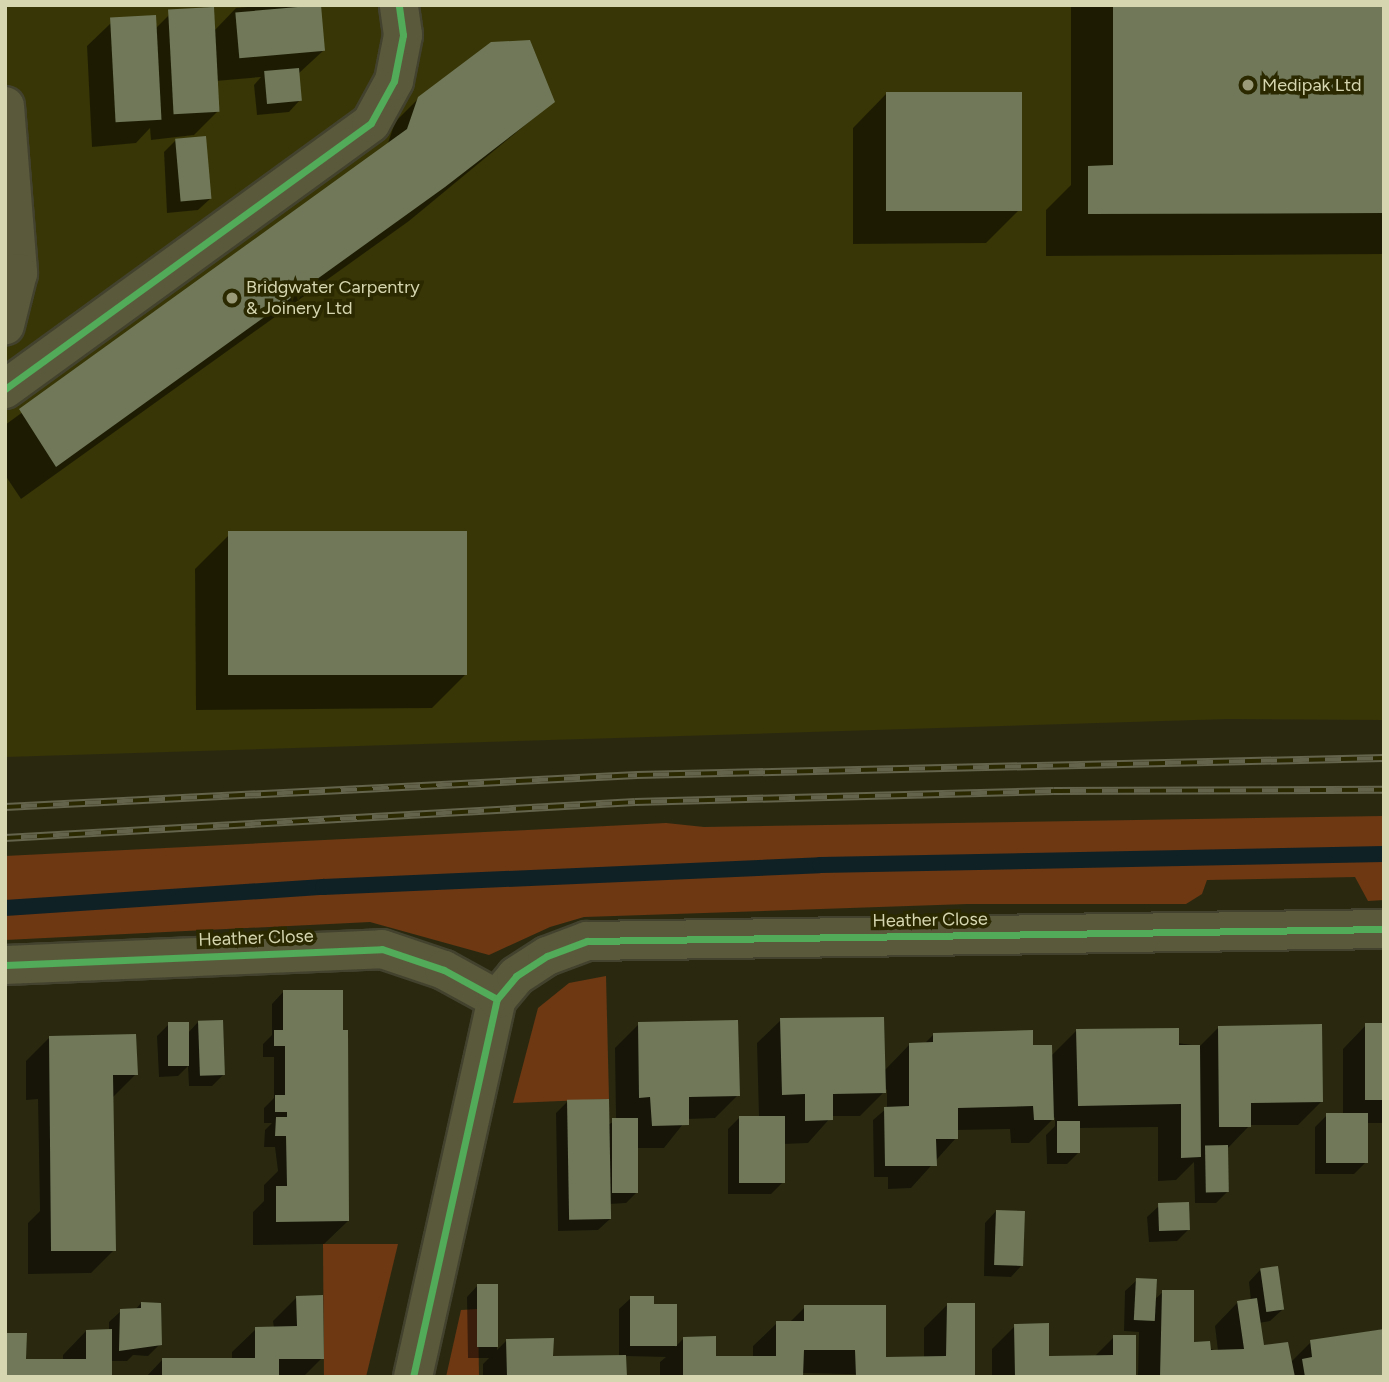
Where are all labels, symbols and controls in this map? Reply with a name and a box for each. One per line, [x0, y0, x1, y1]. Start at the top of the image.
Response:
place label: Medipak Ltd [1262, 74, 1361, 96]
marker: Medipak Ltd [1240, 77, 1256, 93]
place label: Bridgwater Carpentry & Joinery Ltd [246, 277, 420, 320]
marker: Bridgwater Carpentry & Joinery Ltd [224, 290, 240, 306]
street label: Heather Close [872, 908, 988, 932]
street label: Heather Close [198, 925, 314, 951]

